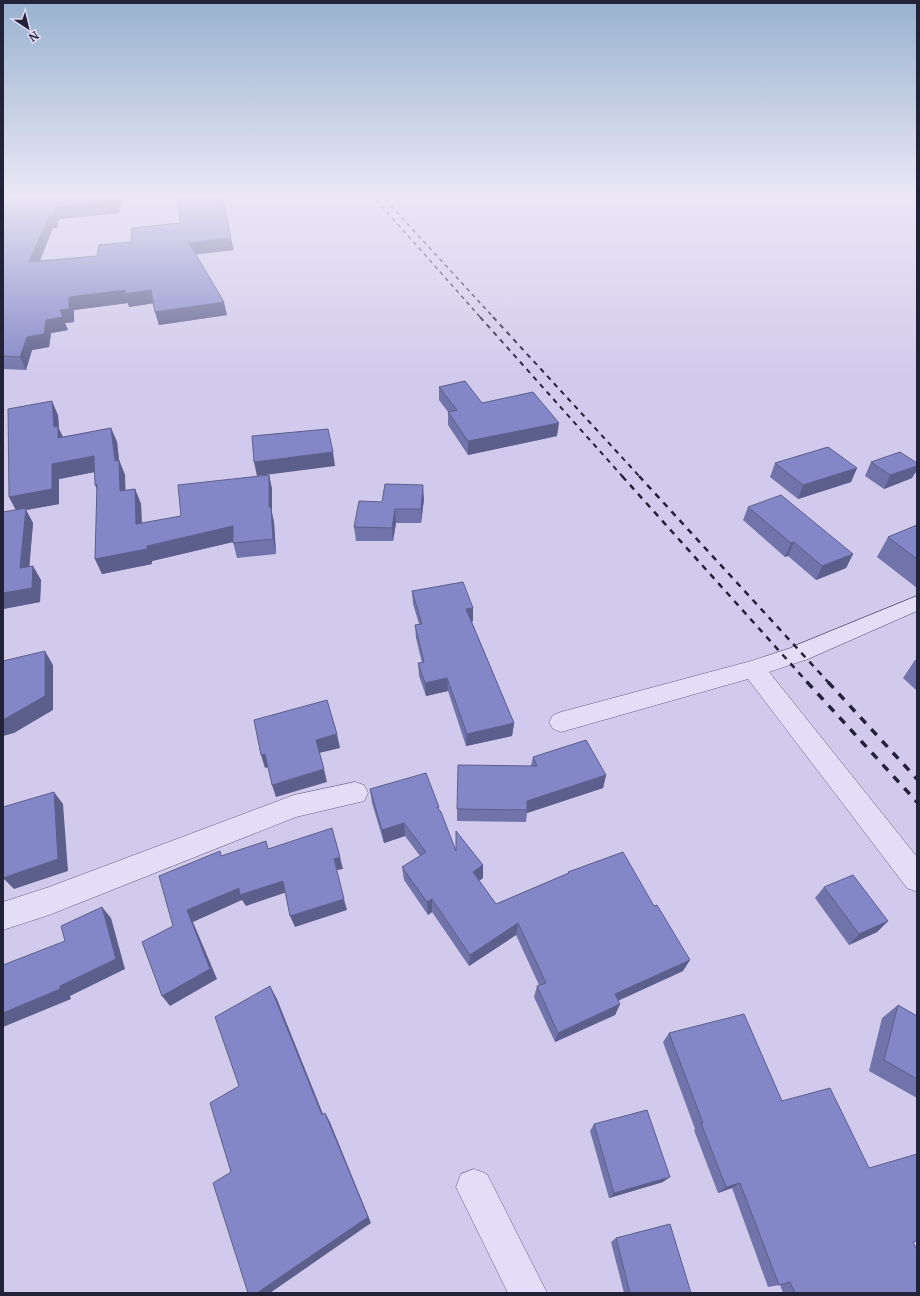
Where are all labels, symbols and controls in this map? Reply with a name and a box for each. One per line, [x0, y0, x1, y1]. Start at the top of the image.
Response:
north arrow [8, 8, 48, 48]
text: N [26, 28, 41, 45]

